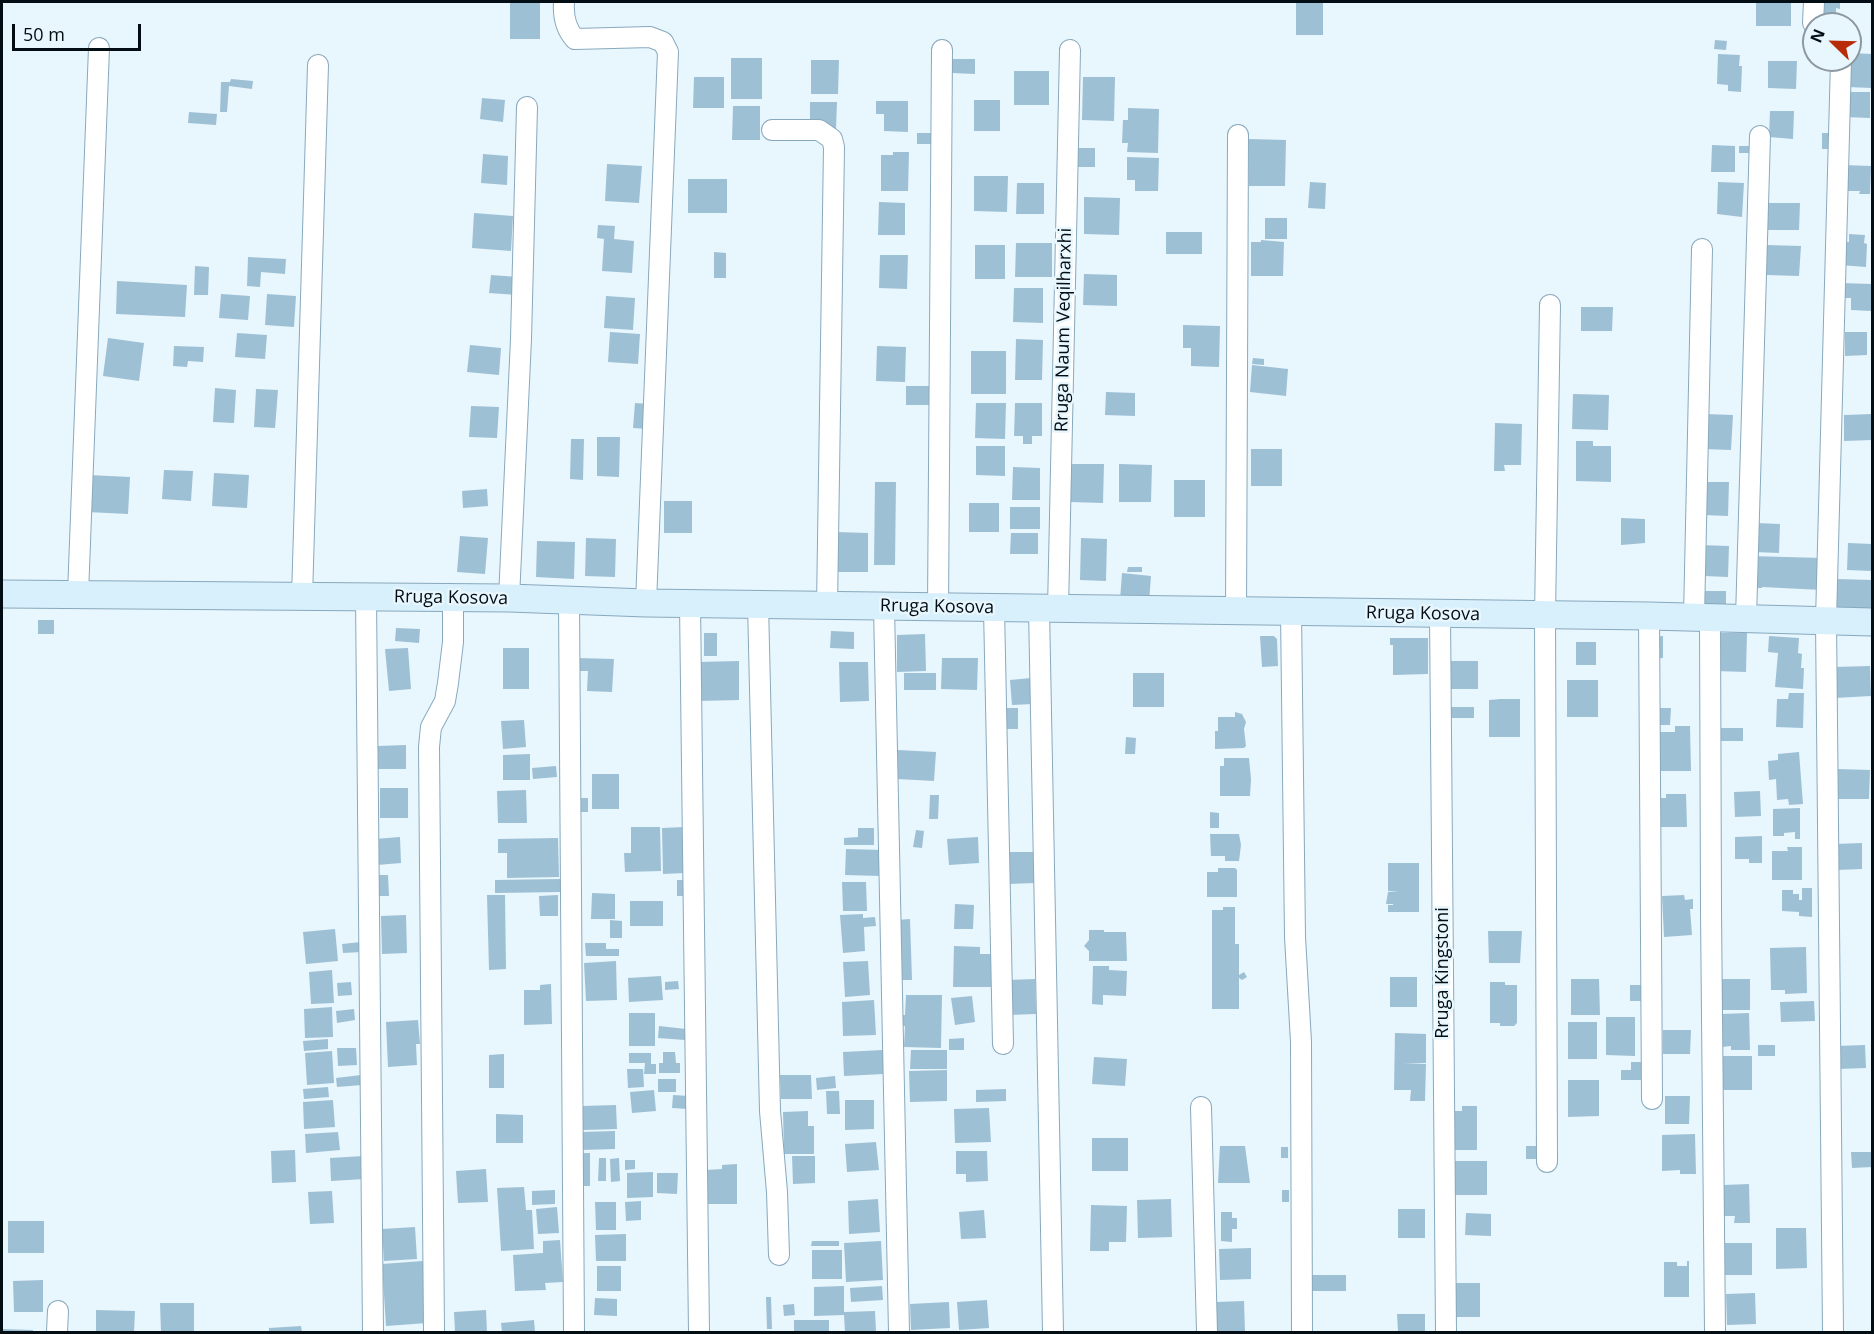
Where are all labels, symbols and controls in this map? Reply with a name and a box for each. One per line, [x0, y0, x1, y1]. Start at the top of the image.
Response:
scale bar [15, 12, 144, 50]
north arrow [1802, 12, 1862, 72]
text: 50 m [23, 22, 65, 46]
text: N [1805, 25, 1830, 46]
street label: Rruga Naum Veqilharxhi [1051, 228, 1077, 432]
street label: Rruga Kosova [394, 586, 508, 610]
street label: Rruga Kosova [880, 595, 994, 619]
street label: Rruga Kosova [1366, 602, 1480, 626]
street label: Rruga Kingstoni [1432, 907, 1454, 1039]

